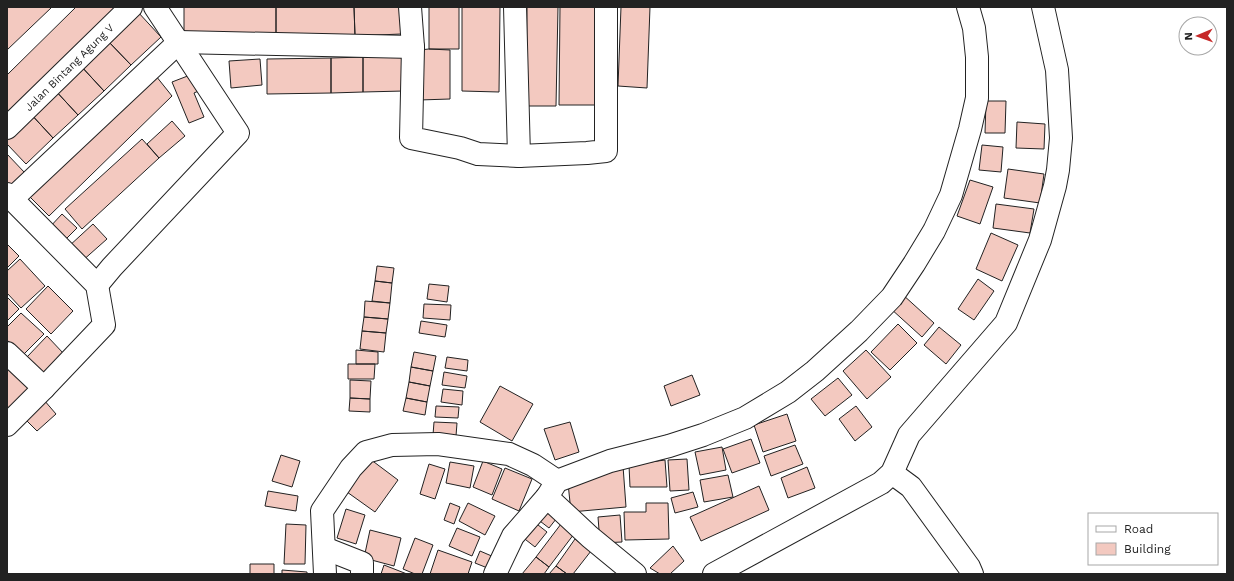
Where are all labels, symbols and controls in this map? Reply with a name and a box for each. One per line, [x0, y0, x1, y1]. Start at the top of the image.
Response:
north arrow [1178, 16, 1218, 56]
street label: Jalan Bintang Agung V [22, 21, 116, 114]
text: N [1182, 32, 1195, 41]
legend [1088, 513, 1218, 565]
text: Road [1124, 522, 1153, 536]
text: Building [1124, 542, 1171, 556]

